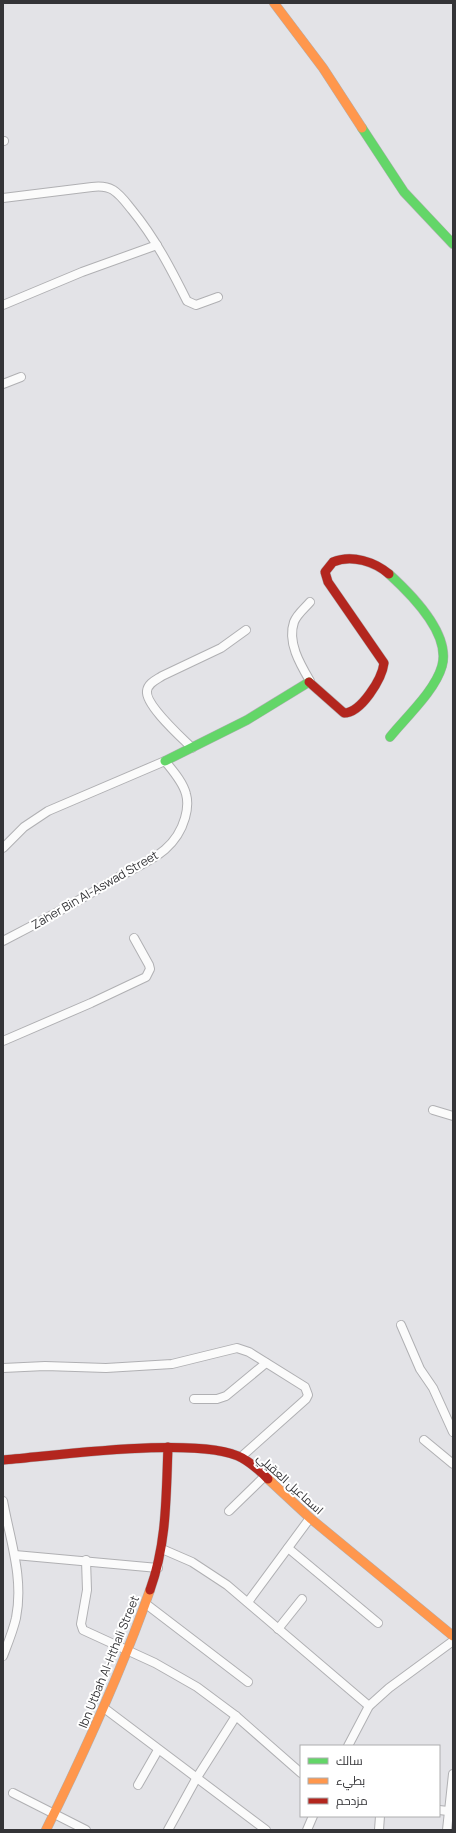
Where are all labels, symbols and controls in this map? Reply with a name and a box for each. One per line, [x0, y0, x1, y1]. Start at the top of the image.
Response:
street label: Zaher Bin Al-Aswad Street [28, 846, 161, 933]
street label: اسماعيل العقيلي [252, 1449, 327, 1520]
street label: Ibn Utbah Al-Hthali Street [74, 1593, 143, 1731]
legend [300, 1745, 440, 1817]
text: سالك [336, 1752, 363, 1769]
text: بطيء [336, 1772, 365, 1791]
text: مزدحم [336, 1792, 368, 1809]

